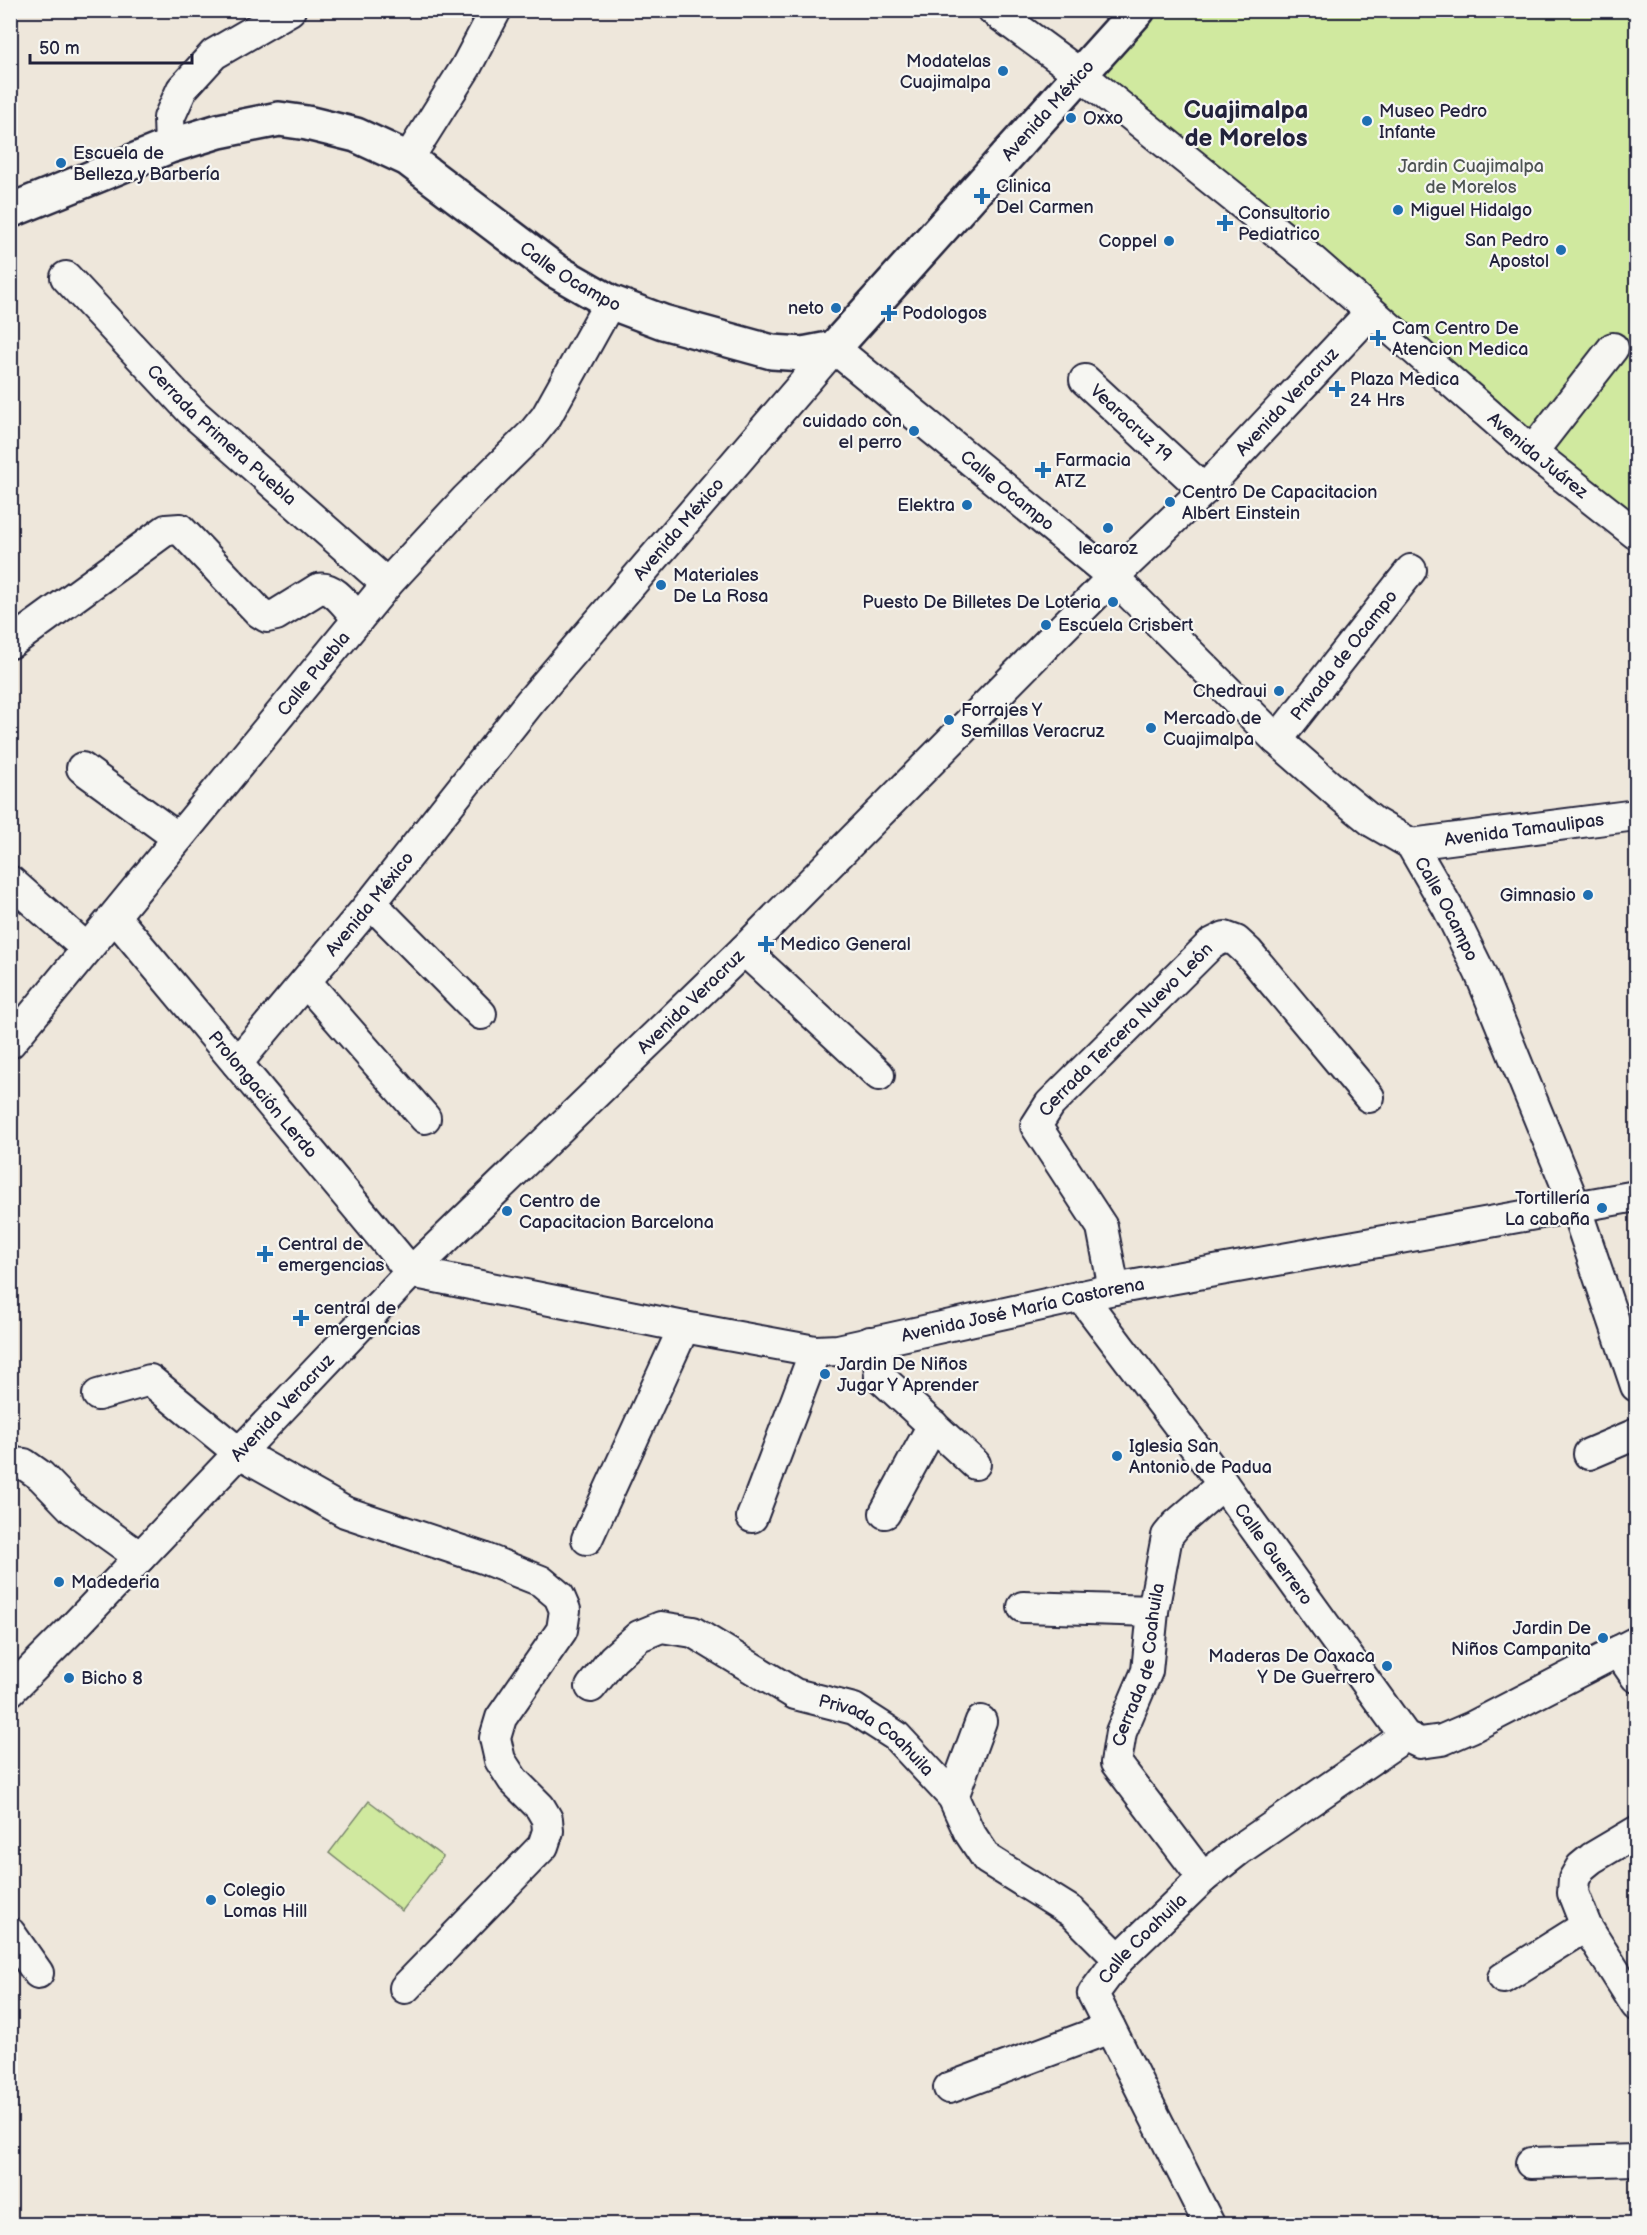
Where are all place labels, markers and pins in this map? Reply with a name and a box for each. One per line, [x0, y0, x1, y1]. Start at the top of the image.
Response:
place label: Modatelas Cuajimalpa [900, 51, 991, 93]
marker: Modatelas Cuajimalpa [996, 64, 1010, 78]
place label: Museo Pedro Infante [1379, 101, 1487, 143]
place label: Oxxo [1083, 108, 1123, 129]
marker: Oxxo [1064, 111, 1078, 125]
marker: Museo Pedro Infante [1360, 114, 1374, 128]
place label: Escuela de Belleza y Barbería [73, 143, 220, 185]
marker: Escuela de Belleza y Barbería [54, 156, 68, 170]
place label: Clinica Del Carmen [996, 176, 1094, 218]
marker: Clinica Del Carmen [973, 187, 991, 205]
place label: Miguel Hidalgo [1410, 200, 1532, 221]
place label: Consultorio Pediatrico [1238, 203, 1330, 245]
marker: Miguel Hidalgo [1391, 203, 1405, 217]
marker: Consultorio Pediatrico [1216, 214, 1234, 232]
place label: San Pedro Apostol [1465, 230, 1549, 272]
place label: Coppel [1098, 231, 1157, 252]
marker: Coppel [1162, 234, 1176, 248]
marker: San Pedro Apostol [1554, 243, 1568, 257]
place label: neto [788, 298, 824, 319]
marker: neto [829, 301, 843, 315]
place label: Podologos [902, 303, 987, 324]
marker: Podologos [880, 304, 898, 322]
place label: Cam Centro De Atencion Medica [1392, 318, 1528, 360]
marker: Cam Centro De Atencion Medica [1369, 329, 1387, 347]
place label: Plaza Medica 24 Hrs [1350, 369, 1459, 411]
marker: Plaza Medica 24 Hrs [1328, 380, 1346, 398]
place label: cuidado con el perro [802, 411, 902, 453]
marker: cuidado con el perro [907, 424, 921, 438]
place label: Farmacia ATZ [1055, 450, 1131, 492]
marker: Farmacia ATZ [1036, 463, 1050, 477]
place label: Centro De Capacitacion Albert Einstein [1182, 482, 1378, 524]
place label: Elektra [897, 495, 955, 516]
marker: Centro De Capacitacion Albert Einstein [1163, 495, 1177, 509]
marker: Elektra [960, 498, 974, 512]
marker: lecaroz [1101, 521, 1115, 535]
place label: lecaroz [1078, 538, 1138, 559]
place label: Materiales De La Rosa [673, 565, 768, 607]
marker: Materiales De La Rosa [654, 578, 668, 592]
place label: Puesto De Billetes De Loteria [862, 592, 1101, 613]
marker: Puesto De Billetes De Loteria [1106, 595, 1120, 609]
place label: Escuela Crisbert [1058, 615, 1194, 636]
marker: Escuela Crisbert [1039, 618, 1053, 632]
place label: Chedraui [1193, 681, 1267, 702]
marker: Chedraui [1272, 684, 1286, 698]
place label: Forrajes Y Semillas Veracruz [961, 700, 1105, 742]
place label: Mercado de Cuajimalpa [1163, 708, 1262, 750]
marker: Forrajes Y Semillas Veracruz [942, 713, 956, 727]
marker: Mercado de Cuajimalpa [1144, 721, 1158, 735]
place label: Gimnasio [1500, 885, 1576, 906]
marker: Gimnasio [1581, 888, 1595, 902]
place label: Medico General [780, 934, 911, 955]
marker: Medico General [757, 935, 775, 953]
place label: Tortillería La cabaña [1505, 1188, 1590, 1230]
place label: Centro de Capacitacion Barcelona [519, 1191, 714, 1233]
marker: Tortillería La cabaña [1595, 1201, 1609, 1215]
marker: Centro de Capacitacion Barcelona [500, 1204, 514, 1218]
place label: Central de emergencias [278, 1234, 385, 1276]
marker: Central de emergencias [256, 1245, 274, 1263]
place label: central de emergencias [314, 1298, 421, 1340]
marker: central de emergencias [292, 1309, 310, 1327]
place label: Jardin De Niños Jugar Y Aprender [837, 1354, 979, 1396]
marker: Jardin De Niños Jugar Y Aprender [818, 1367, 832, 1381]
place label: Iglesia San Antonio de Padua [1129, 1436, 1272, 1478]
marker: Iglesia San Antonio de Padua [1110, 1449, 1124, 1463]
place label: Madederia [71, 1572, 160, 1593]
marker: Madederia [52, 1575, 66, 1589]
place label: Jardin De Niños Campanita [1451, 1618, 1591, 1660]
marker: Jardin De Niños Campanita [1596, 1631, 1610, 1645]
place label: Maderas De Oaxaca Y De Guerrero [1208, 1646, 1375, 1688]
marker: Maderas De Oaxaca Y De Guerrero [1380, 1659, 1394, 1673]
place label: Bicho 8 [81, 1668, 143, 1689]
marker: Bicho 8 [62, 1671, 76, 1685]
place label: Colegio Lomas Hill [223, 1880, 307, 1922]
marker: Colegio Lomas Hill [204, 1893, 218, 1907]

